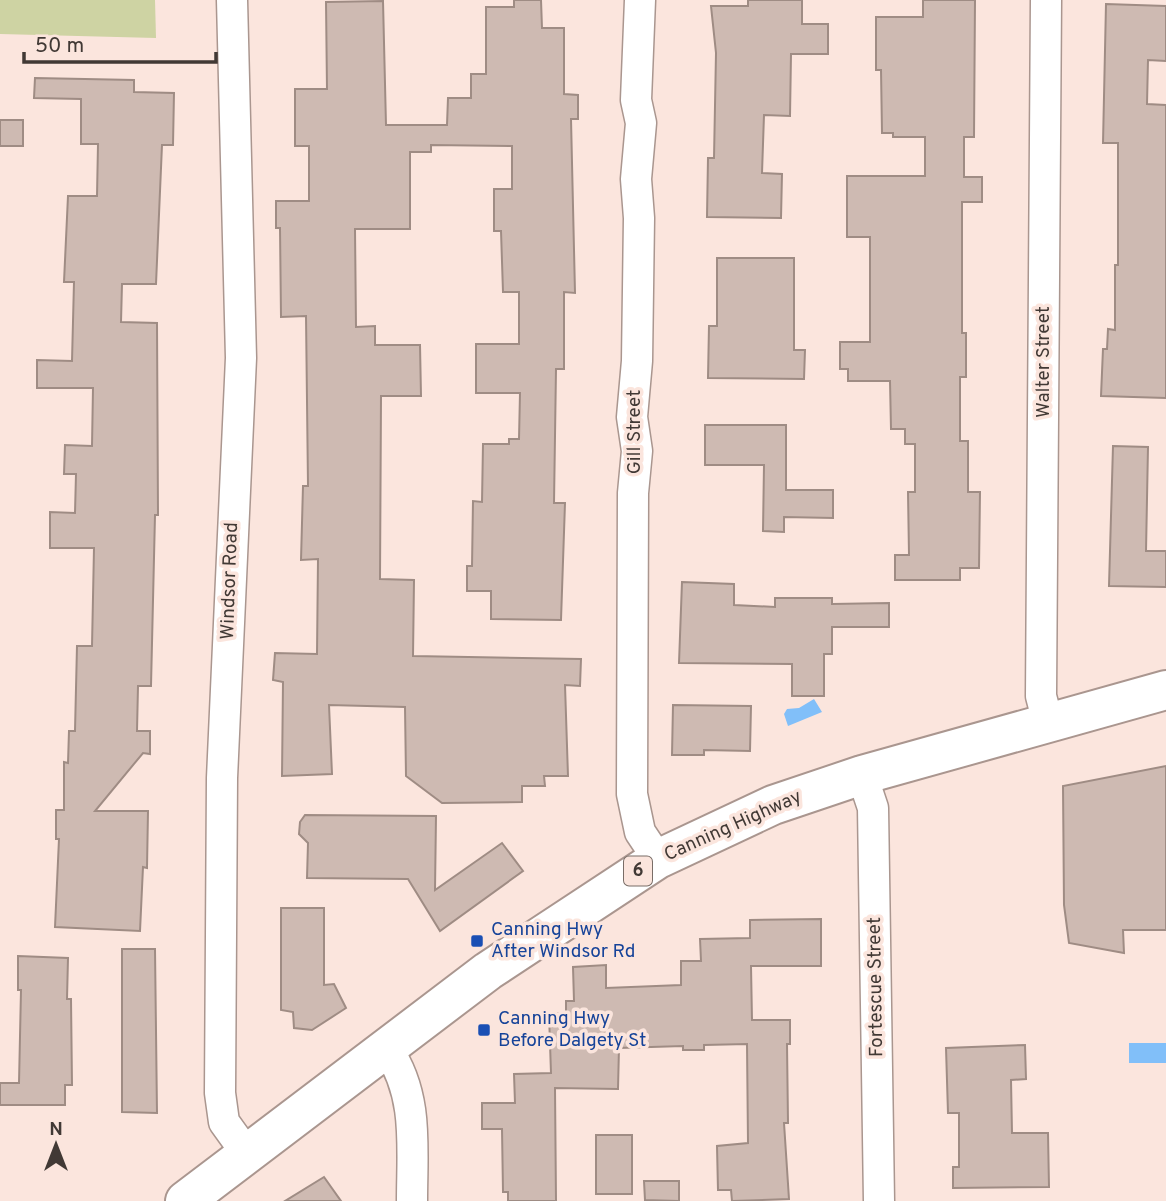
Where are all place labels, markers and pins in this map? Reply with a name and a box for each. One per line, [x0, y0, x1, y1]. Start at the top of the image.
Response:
place label: Canning Hwy After Windsor Rd [491, 918, 635, 964]
marker: Canning Hwy After Windsor Rd [469, 933, 485, 949]
place label: Canning Hwy Before Dalgety St [498, 1007, 646, 1053]
marker: Canning Hwy Before Dalgety St [476, 1022, 492, 1038]

